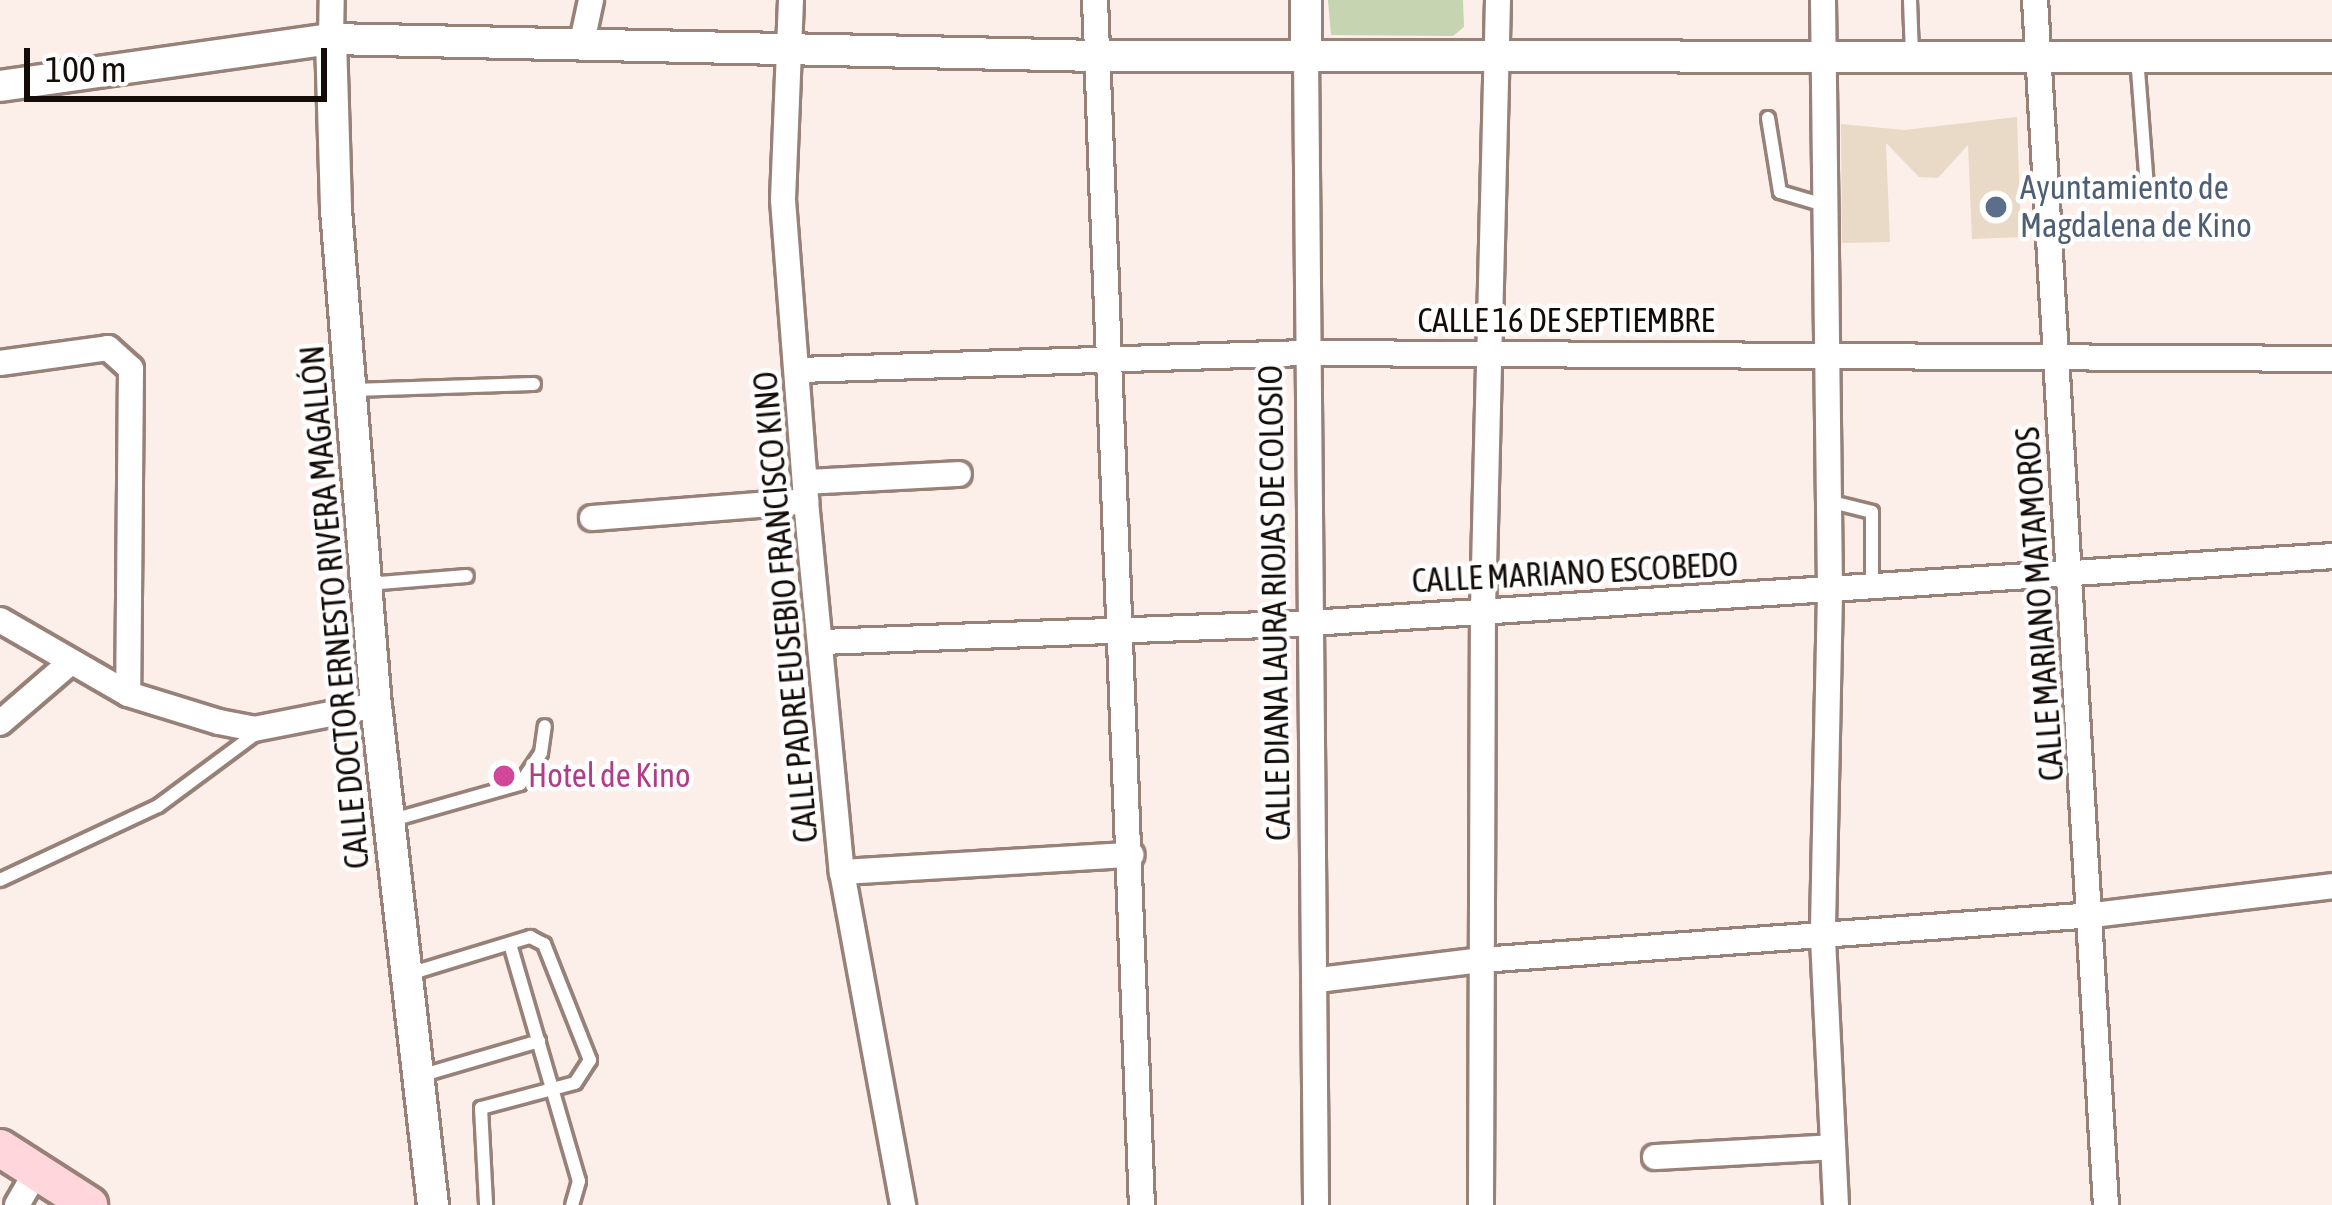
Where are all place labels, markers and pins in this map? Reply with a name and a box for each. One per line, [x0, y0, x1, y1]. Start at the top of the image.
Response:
place label: Ayuntamiento de Magdalena de Kino [2020, 168, 2252, 246]
marker: Ayuntamiento de Magdalena de Kino [1983, 194, 2009, 220]
place label: Hotel de Kino [528, 756, 691, 796]
marker: Hotel de Kino [491, 763, 517, 789]

